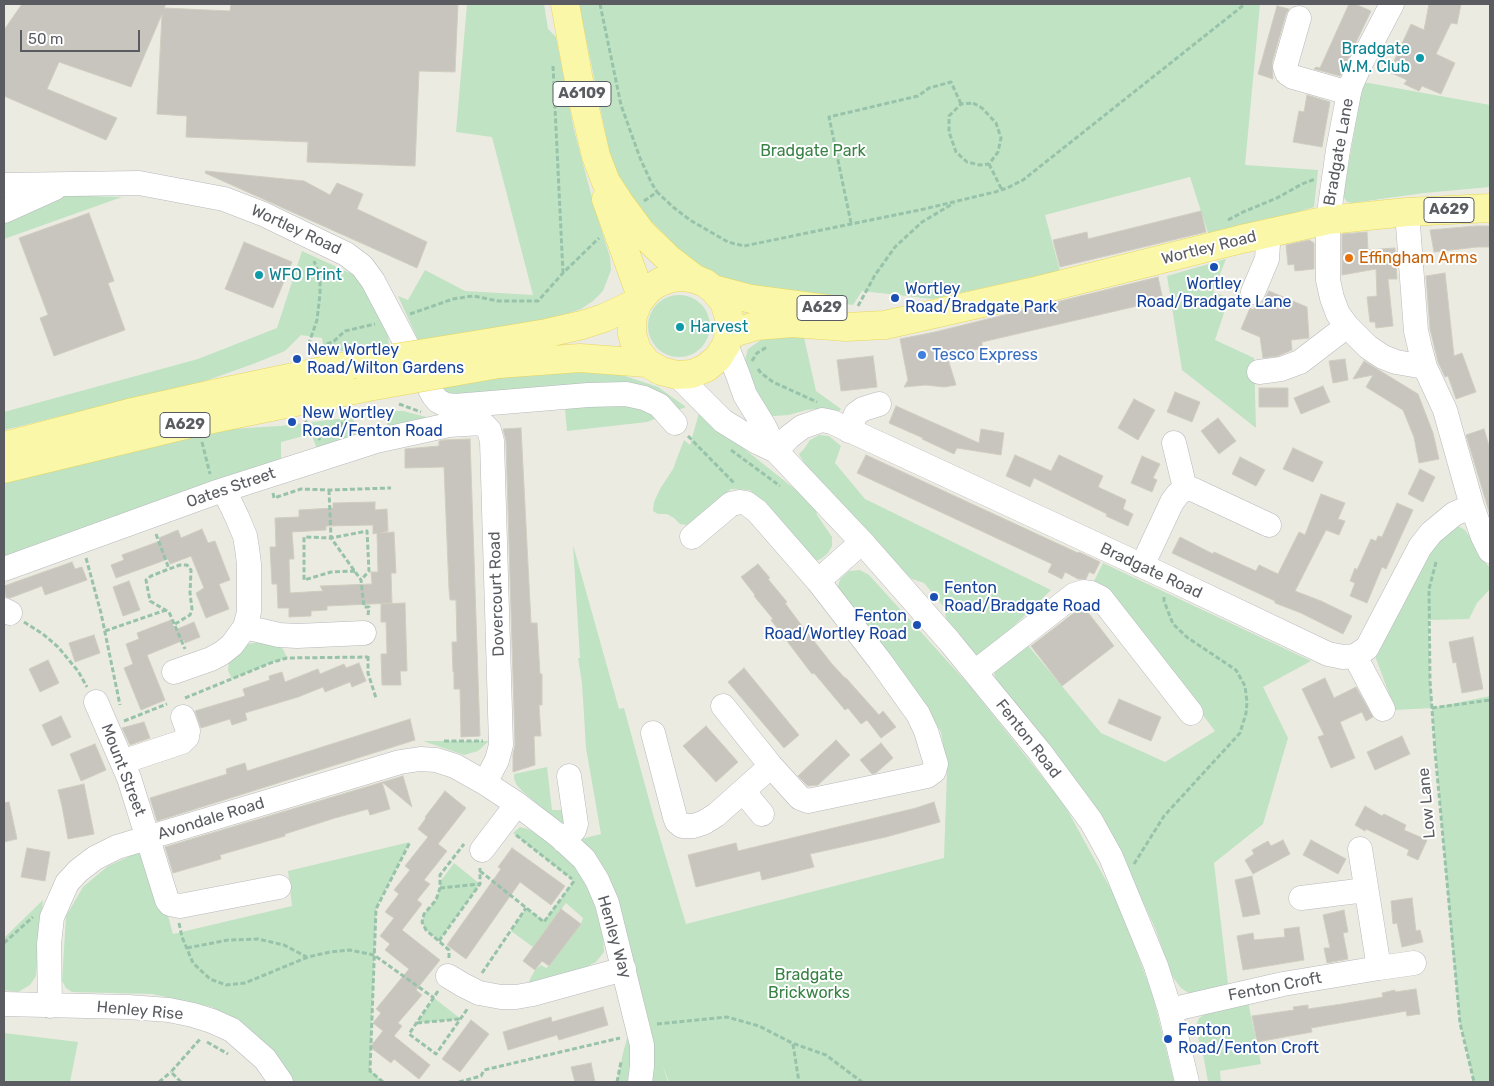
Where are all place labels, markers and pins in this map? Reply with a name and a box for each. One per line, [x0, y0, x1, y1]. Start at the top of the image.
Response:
place label: Bradgate W.M. Club [1340, 39, 1410, 77]
marker: Bradgate W.M. Club [1414, 52, 1426, 64]
place label: Effingham Arms [1359, 248, 1477, 268]
marker: Effingham Arms [1343, 252, 1355, 264]
marker: Wortley Road/Bradgate Lane [1208, 261, 1220, 273]
place label: WFO Print [269, 265, 342, 285]
marker: WFO Print [253, 269, 265, 281]
place label: Wortley Road/Bradgate Lane [1136, 274, 1292, 312]
place label: Wortley Road/Bradgate Park [905, 279, 1057, 317]
marker: Wortley Road/Bradgate Park [889, 292, 901, 304]
place label: Harvest [690, 317, 748, 337]
marker: Harvest [674, 321, 686, 333]
place label: New Wortley Road/Wilton Gardens [307, 340, 464, 378]
place label: Tesco Express [932, 345, 1038, 365]
marker: Tesco Express [916, 349, 928, 361]
marker: New Wortley Road/Wilton Gardens [291, 353, 303, 365]
place label: New Wortley Road/Fenton Road [302, 403, 443, 441]
marker: New Wortley Road/Fenton Road [286, 416, 298, 428]
place label: Fenton Road/Bradgate Road [944, 578, 1101, 616]
marker: Fenton Road/Bradgate Road [928, 591, 940, 603]
place label: Fenton Road/Wortley Road [764, 606, 907, 644]
marker: Fenton Road/Wortley Road [911, 619, 923, 631]
place label: Fenton Road/Fenton Croft [1178, 1020, 1319, 1058]
marker: Fenton Road/Fenton Croft [1162, 1033, 1174, 1045]

